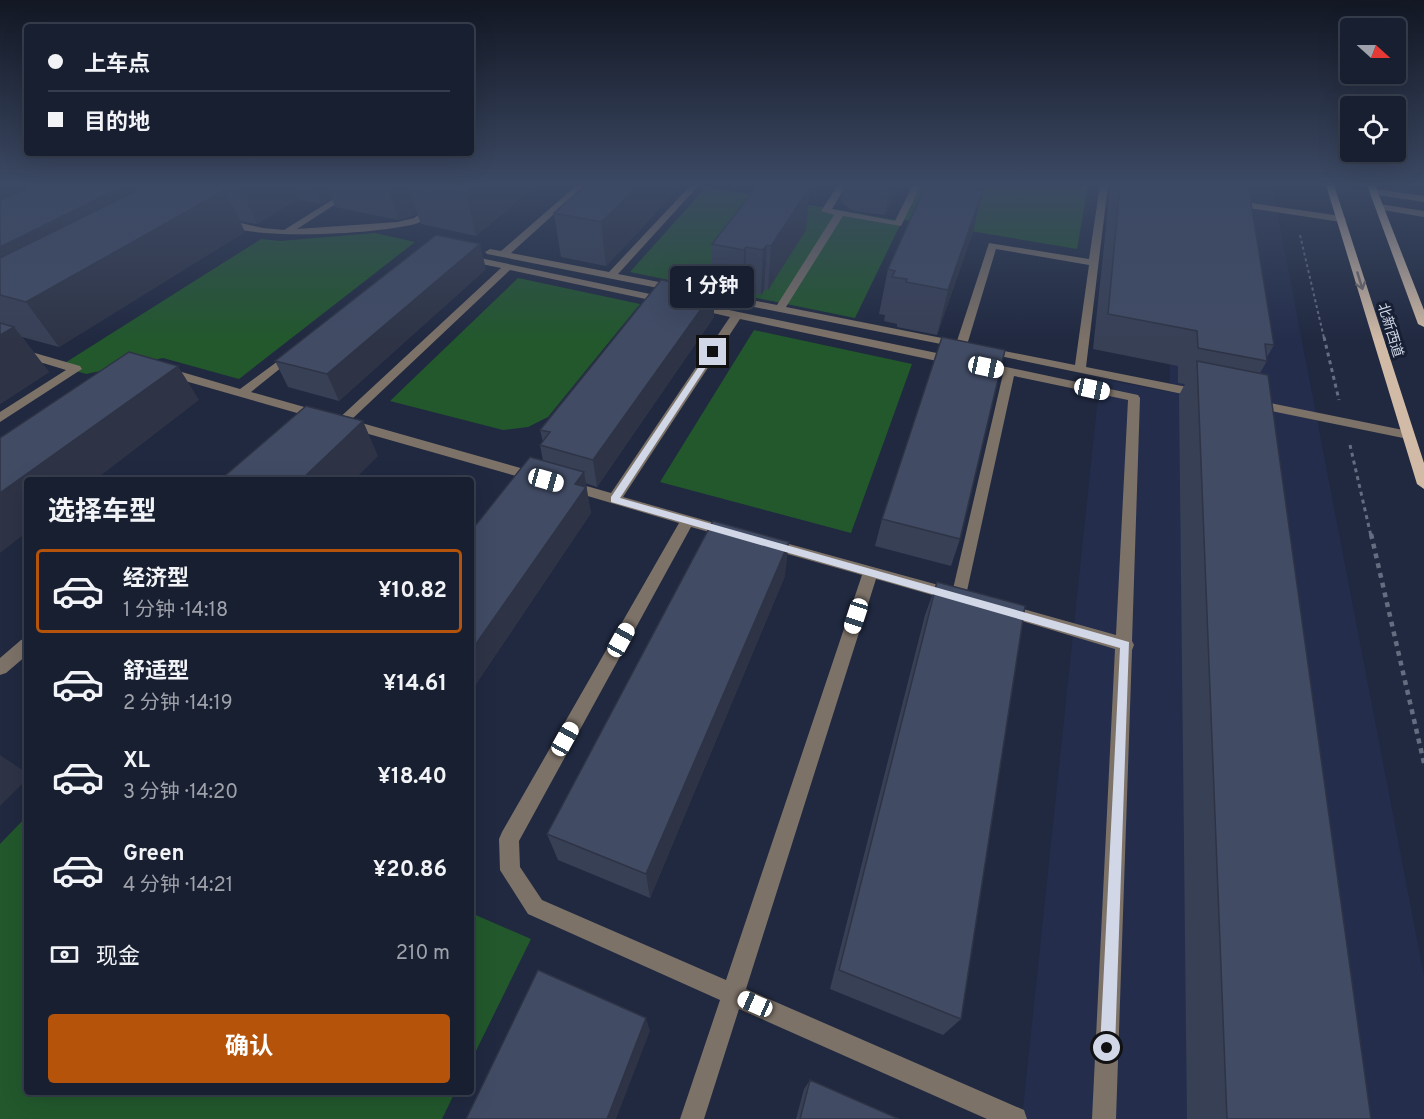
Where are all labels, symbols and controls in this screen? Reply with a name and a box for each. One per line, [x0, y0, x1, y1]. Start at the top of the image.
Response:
north arrow [1340, 18, 1406, 84]
map controls [1340, 18, 1406, 162]
text: 上车点 [84, 52, 150, 79]
button: locate [1340, 96, 1406, 162]
text: 目的地 [84, 110, 150, 137]
callout: 1 分钟 [671, 265, 755, 307]
one-way arrow [1355, 271, 1366, 290]
text: 1 分钟 [686, 274, 739, 300]
street label: 北新西道 [1373, 301, 1407, 360]
route end [699, 338, 726, 365]
car [967, 354, 1005, 380]
car [1073, 376, 1111, 402]
car [526, 466, 566, 494]
text: 选择车型 [48, 496, 156, 530]
icon: car [51, 564, 105, 618]
text: 经济型 [123, 566, 189, 593]
text: ¥10.82 [378, 578, 447, 605]
car [842, 596, 870, 636]
text: 1 分钟 · 14:18 [123, 598, 228, 624]
car [604, 620, 638, 660]
icon: car [51, 657, 105, 711]
text: 舒适型 [123, 659, 189, 686]
text: ¥14.61 [383, 671, 447, 698]
text: 2 分钟 · 14:19 [123, 691, 233, 717]
car [548, 719, 582, 759]
text: XL [123, 748, 150, 775]
icon: car [51, 750, 105, 804]
text: ¥18.40 [378, 764, 447, 791]
text: 3 分钟 · 14:20 [123, 780, 238, 806]
text: Green [123, 841, 185, 868]
icon: car [51, 843, 105, 897]
text: ¥20.86 [373, 857, 447, 884]
text: 4 分钟 · 14:21 [123, 873, 233, 899]
icon: cash [48, 938, 81, 971]
text: 210 m [396, 941, 450, 967]
text: 现金 [96, 944, 140, 971]
car [735, 988, 775, 1020]
button: 确认 [48, 1014, 450, 1083]
route start [1093, 1034, 1120, 1061]

